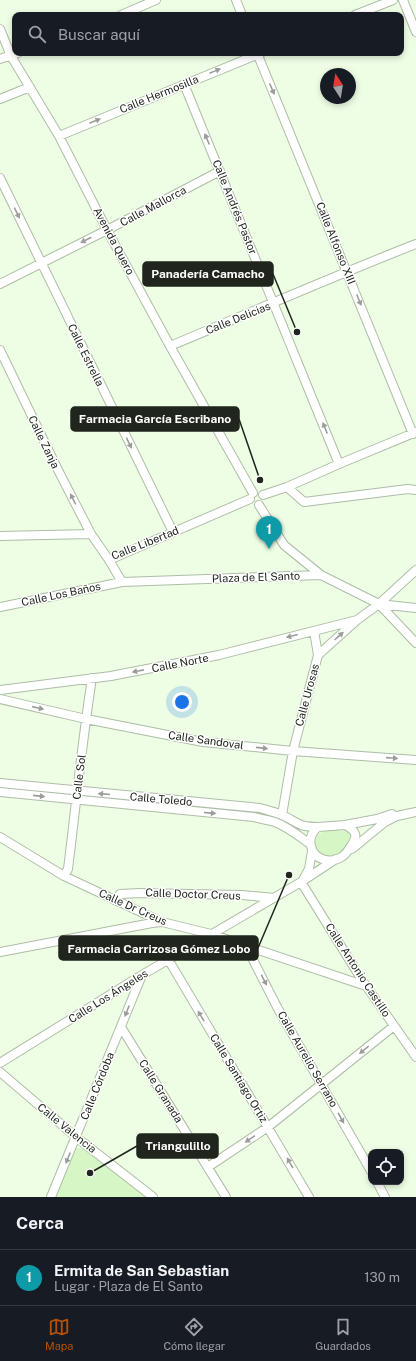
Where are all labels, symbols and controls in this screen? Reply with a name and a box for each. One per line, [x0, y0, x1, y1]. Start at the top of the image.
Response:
search box [12, 12, 404, 56]
icon: search [26, 23, 48, 45]
text: Buscar aquí [58, 26, 140, 43]
one-way arrow [209, 68, 221, 74]
north arrow [320, 68, 356, 104]
street label: Calle Hermosilla [118, 73, 200, 115]
one-way arrow [269, 83, 275, 95]
one-way arrow [89, 118, 100, 124]
one-way arrow [204, 133, 210, 144]
street label: Calle Andrés Pastor [211, 158, 259, 256]
street label: Calle Mallorca [118, 184, 188, 228]
street label: Calle Alfonso XIII [314, 200, 358, 286]
street label: Avenida Quero [91, 205, 137, 277]
one-way arrow [14, 207, 20, 219]
one-way arrow [81, 237, 92, 244]
callout: Panadería Camacho [143, 262, 273, 286]
text: Panadería Camacho [151, 267, 265, 281]
one-way arrow [356, 294, 362, 305]
street label: Calle Delicias [204, 299, 273, 336]
street label: Calle Estrella [66, 322, 106, 388]
callout: Farmacia García Escribano [71, 407, 239, 431]
text: Farmacia García Escribano [79, 412, 231, 426]
street label: Calle Zanja [26, 414, 62, 470]
one-way arrow [321, 421, 327, 433]
one-way arrow [126, 437, 133, 449]
one-way arrow [70, 493, 76, 505]
pin: 1 [256, 516, 282, 549]
street label: Calle Libertad [110, 524, 180, 562]
street label: Plaza de El Santo [212, 569, 300, 585]
street label: Calle Los Baños [20, 580, 102, 608]
one-way arrow [334, 631, 345, 640]
one-way arrow [286, 634, 298, 640]
street label: Calle Norte [151, 652, 209, 674]
street label: Calle Urosas [293, 662, 321, 727]
one-way arrow [132, 668, 144, 674]
your location [172, 692, 192, 712]
one-way arrow [32, 705, 44, 711]
street label: Calle Sandoval [168, 729, 244, 751]
one-way arrow [256, 744, 268, 751]
street label: Calle Sol [70, 754, 88, 800]
one-way arrow [386, 754, 398, 761]
one-way arrow [98, 790, 110, 797]
street label: Calle Toledo [129, 790, 193, 808]
one-way arrow [33, 793, 45, 800]
one-way arrow [204, 809, 216, 816]
street label: Calle Doctor Creus [145, 886, 241, 902]
street label: Calle Dr Creus [97, 887, 169, 928]
street label: Calle Antonio Castillo [323, 921, 393, 1019]
callout: Farmacia Carrizosa Gómez Lobo [59, 936, 258, 960]
text: Farmacia Carrizosa Gómez Lobo [68, 942, 250, 956]
street label: Calle Los Ángeles [66, 966, 150, 1025]
one-way arrow [261, 974, 267, 986]
one-way arrow [124, 1006, 130, 1018]
street label: Calle Aurelio Serrano [276, 1009, 340, 1109]
one-way arrow [198, 1010, 205, 1022]
street label: Calle Santiago Ortiz [208, 1032, 270, 1124]
one-way arrow [358, 1046, 369, 1054]
street label: Calle Córdoba [78, 1050, 116, 1122]
street label: Calle Granada [137, 1057, 185, 1125]
street label: Calle Valencia [35, 1101, 99, 1155]
one-way arrow [338, 1112, 345, 1124]
callout: Triangulillo [137, 1134, 218, 1158]
one-way arrow [245, 1135, 256, 1143]
text: Triangulillo [145, 1139, 211, 1153]
map controls [368, 1149, 404, 1185]
button: locate [368, 1149, 404, 1185]
one-way arrow [64, 1152, 70, 1164]
one-way arrow [286, 1157, 293, 1169]
text: Cerca [16, 1213, 64, 1233]
text: Ermita de San Sebastian [54, 1262, 229, 1279]
text: 1 [26, 1270, 32, 1285]
text: 130 m [364, 1270, 400, 1285]
text: Lugar · Plaza de El Santo [54, 1279, 203, 1294]
tab: Mapa [45, 1316, 73, 1352]
tab: Cómo llegar [164, 1316, 225, 1352]
tab: Guardados [315, 1316, 371, 1352]

